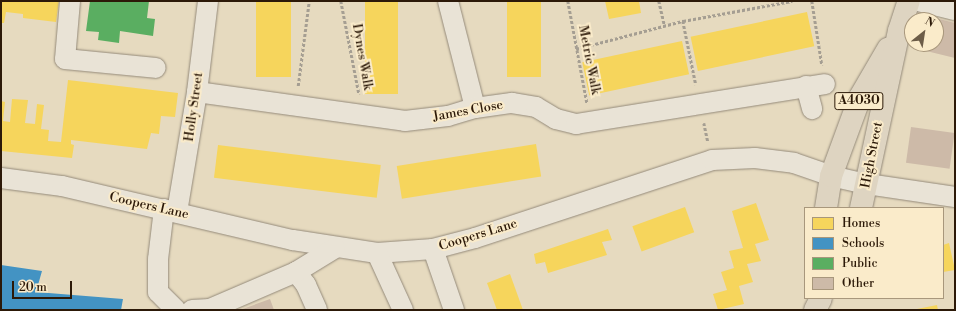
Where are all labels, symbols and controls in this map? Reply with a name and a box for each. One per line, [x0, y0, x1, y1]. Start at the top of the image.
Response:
north arrow [904, 12, 944, 52]
text: N [922, 14, 937, 31]
street label: Dynes Walk [348, 23, 376, 91]
street label: Metric Walk [575, 24, 603, 96]
street label: Holly Street [181, 71, 207, 143]
road number: A4030 [834, 91, 884, 111]
street label: James Close [432, 97, 504, 125]
street label: High Street [858, 121, 886, 189]
street label: Coopers Lane [108, 189, 190, 223]
legend [804, 207, 944, 299]
street label: Coopers Lane [437, 216, 519, 254]
text: Homes [842, 216, 880, 231]
text: Schools [842, 236, 884, 251]
text: Public [842, 256, 878, 271]
scale bar [14, 273, 74, 299]
text: Other [842, 276, 874, 291]
text: 20 m [19, 280, 47, 295]

